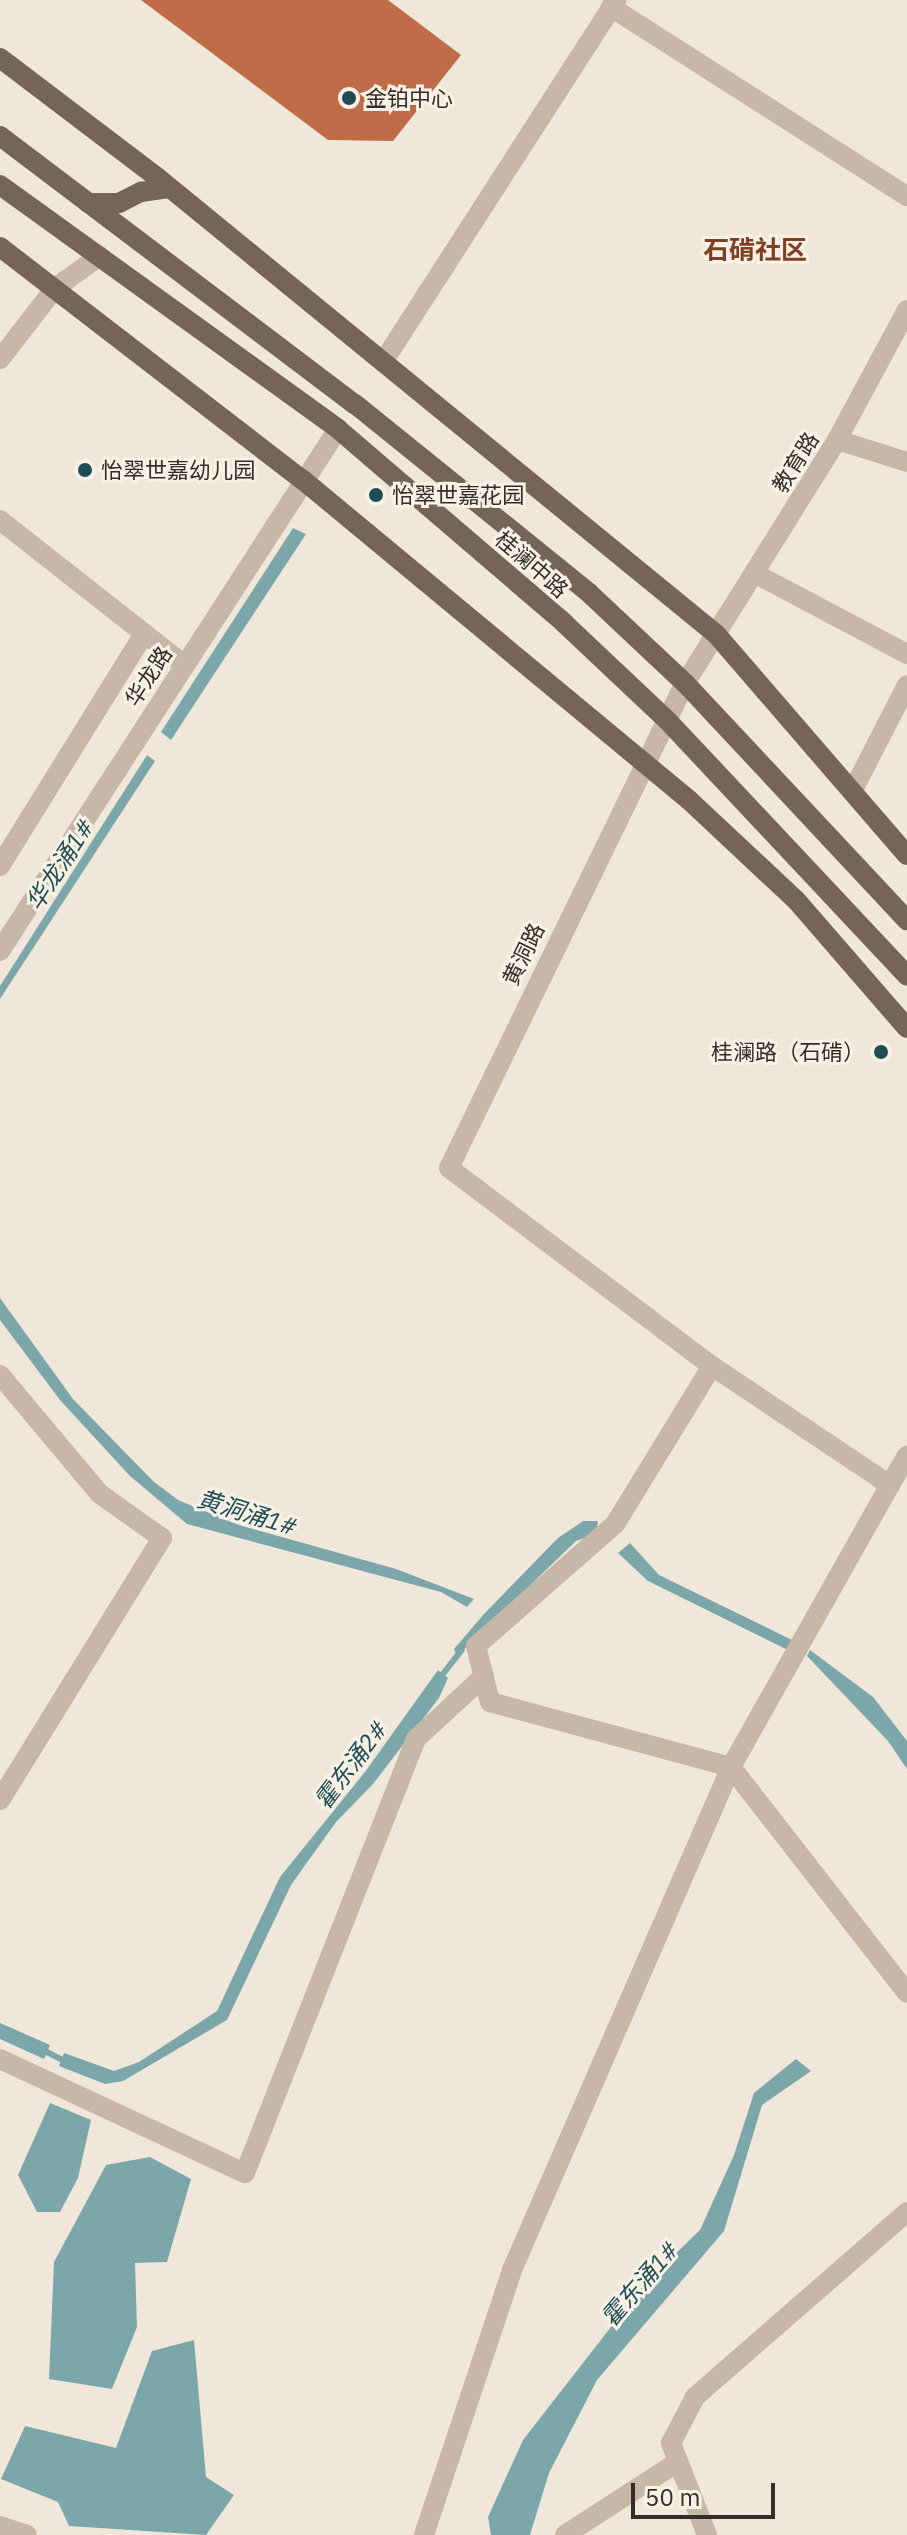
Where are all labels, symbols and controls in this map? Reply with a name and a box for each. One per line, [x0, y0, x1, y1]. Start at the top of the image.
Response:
place label: 金铂中心 [365, 85, 453, 111]
marker: 金铂中心 [340, 89, 358, 107]
district label: 石𬒔社区 [703, 234, 807, 266]
street label: 教育路 [766, 427, 824, 497]
place label: 怡翠世嘉幼儿园 [101, 457, 255, 483]
marker: 怡翠世嘉幼儿园 [76, 461, 94, 479]
place label: 怡翠世嘉花园 [392, 482, 524, 508]
marker: 怡翠世嘉花园 [367, 486, 385, 504]
street label: 桂澜中路 [490, 525, 574, 603]
street label: 华龙路 [119, 641, 177, 711]
water label: 华龙涌1# [20, 814, 100, 916]
street label: 黄洞路 [497, 919, 549, 989]
place label: 桂澜路（石𬒔） [711, 1039, 865, 1065]
marker: 桂澜路（石𬒔） [872, 1043, 890, 1061]
water label: 黄洞涌1# [194, 1484, 300, 1542]
water label: 霍东涌2# [309, 1715, 393, 1815]
water label: 霍东涌1# [595, 2236, 685, 2332]
scale bar [635, 2467, 779, 2517]
text: 50 m [645, 2481, 700, 2513]

